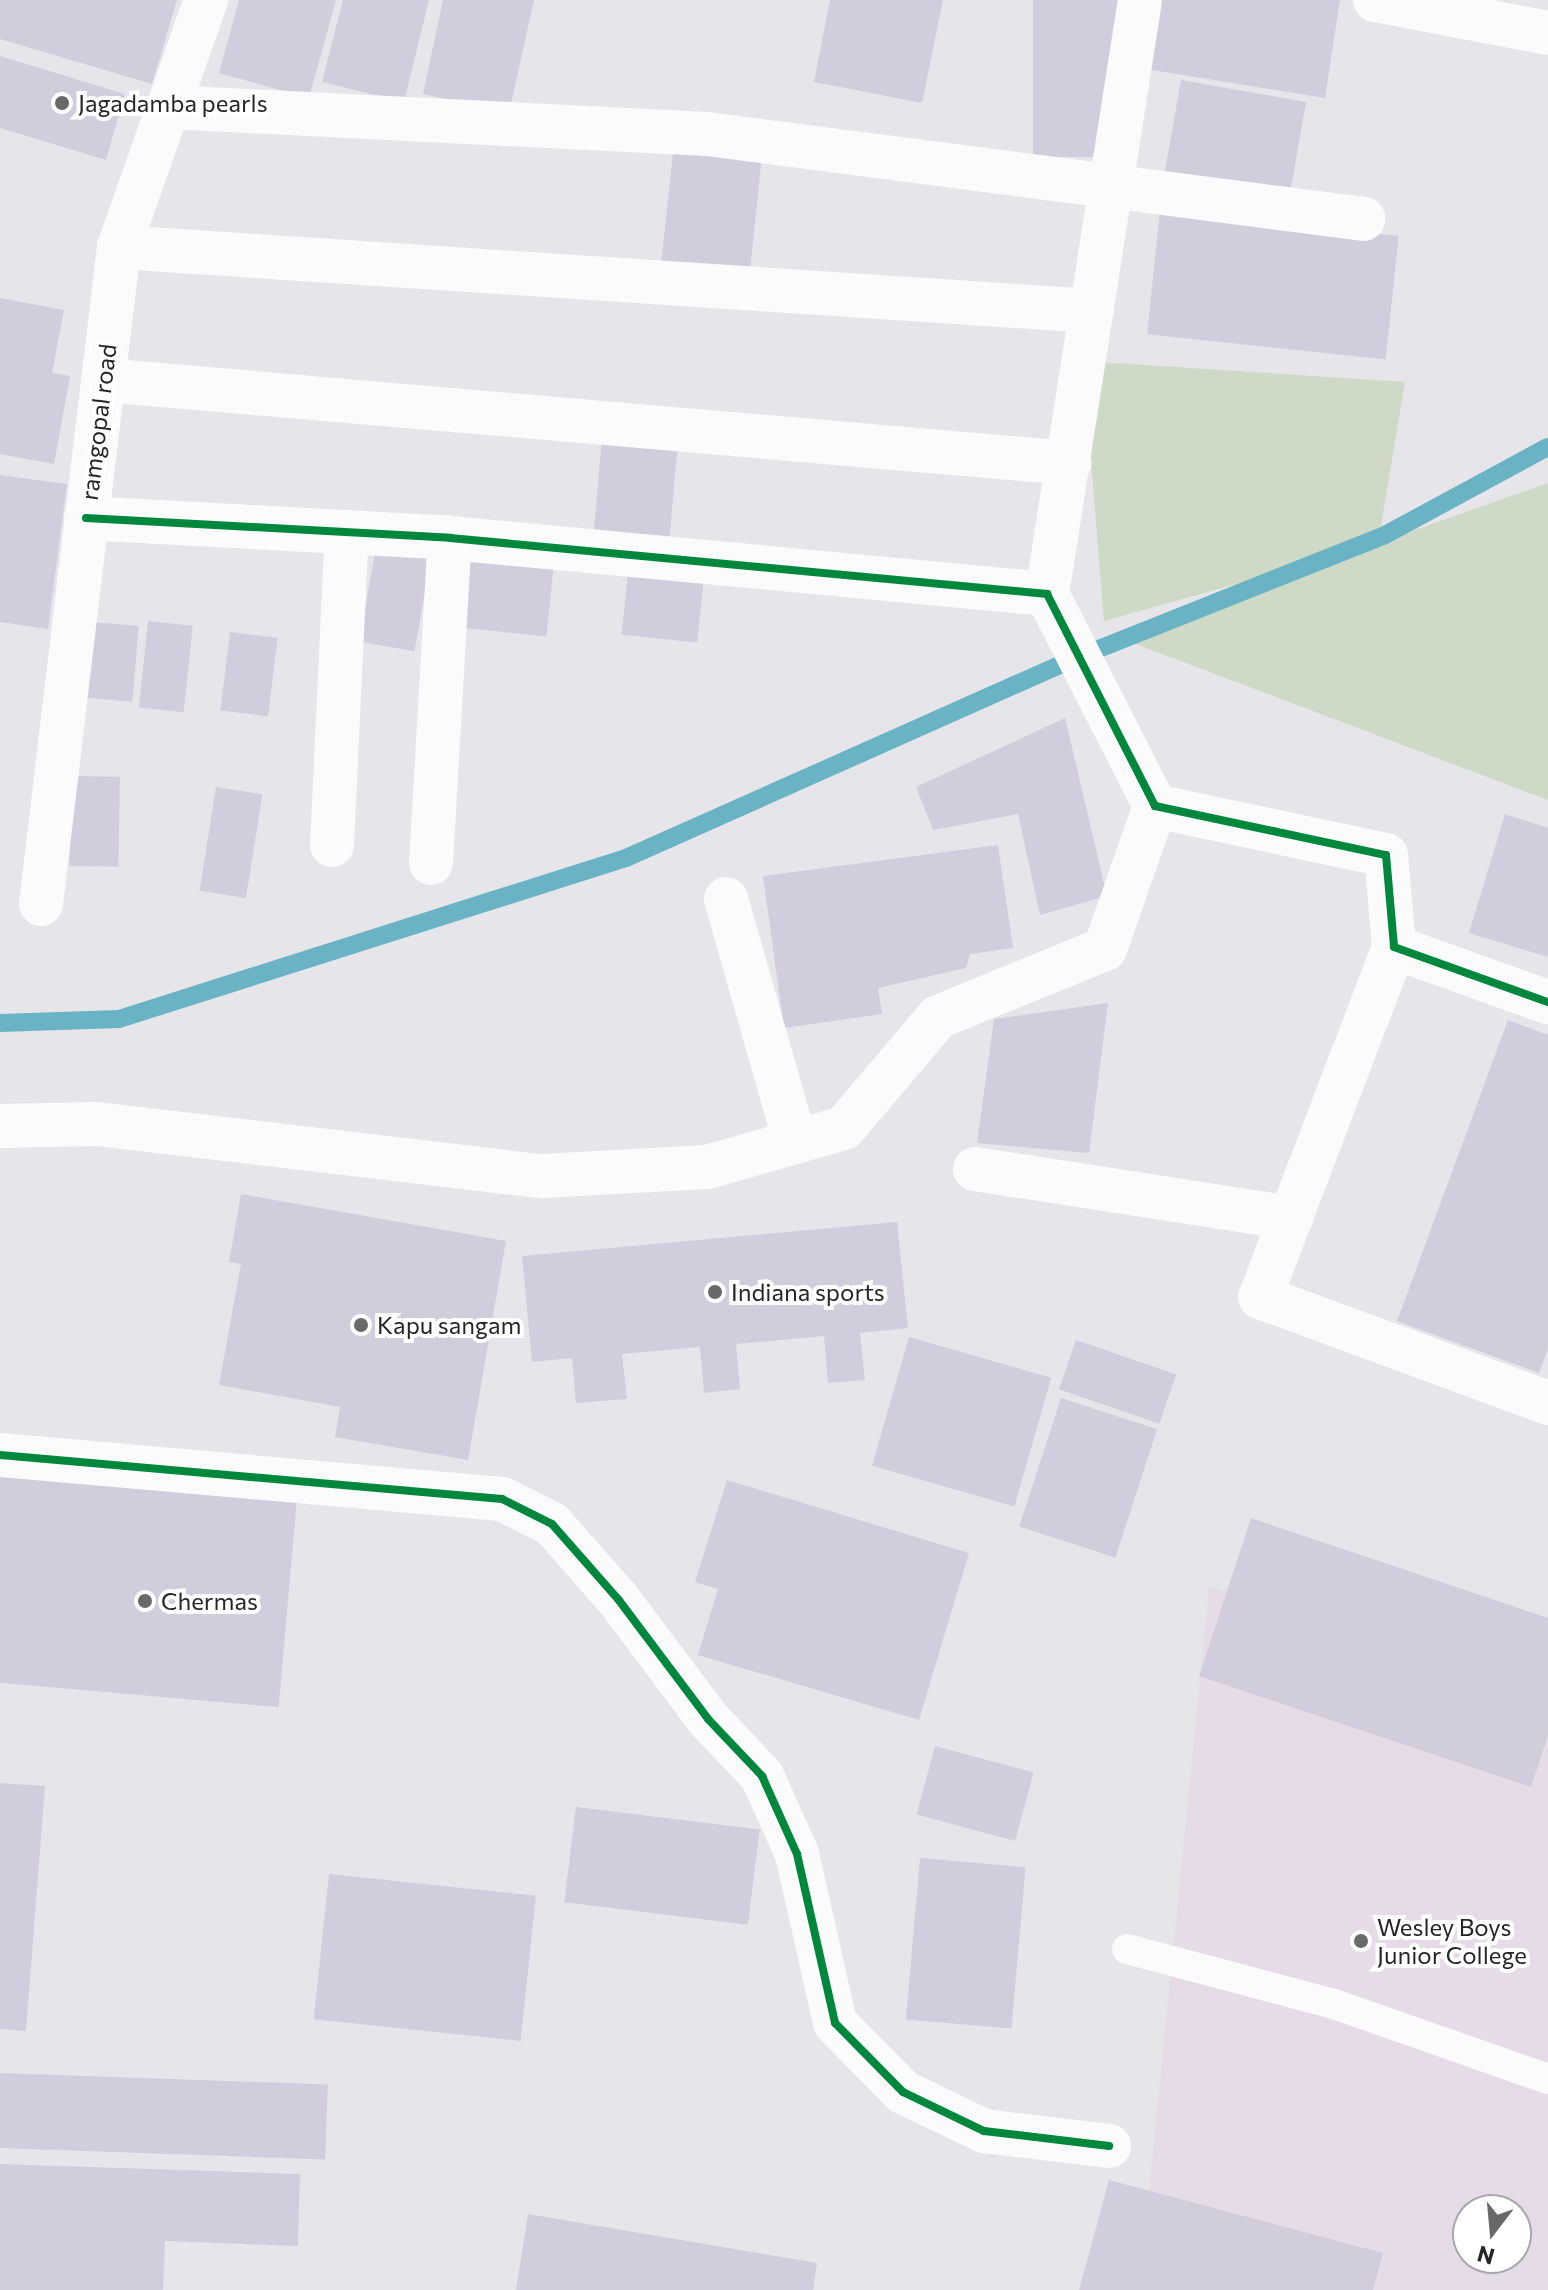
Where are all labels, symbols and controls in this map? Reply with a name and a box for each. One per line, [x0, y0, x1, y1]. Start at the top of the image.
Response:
place label: Jagadamba pearls [78, 89, 268, 117]
marker: Jagadamba pearls [53, 94, 71, 112]
street label: ramgopal road [74, 342, 122, 502]
place label: Indiana sports [731, 1278, 885, 1306]
marker: Indiana sports [706, 1283, 724, 1301]
place label: Kapu sangam [377, 1311, 521, 1339]
marker: Kapu sangam [352, 1316, 370, 1334]
place label: Chermas [161, 1587, 258, 1615]
marker: Chermas [136, 1592, 154, 1610]
place label: Wesley Boys Junior College [1377, 1913, 1527, 1969]
marker: Wesley Boys Junior College [1352, 1932, 1370, 1950]
north arrow [1452, 2194, 1532, 2274]
text: N [1474, 2240, 1497, 2271]

